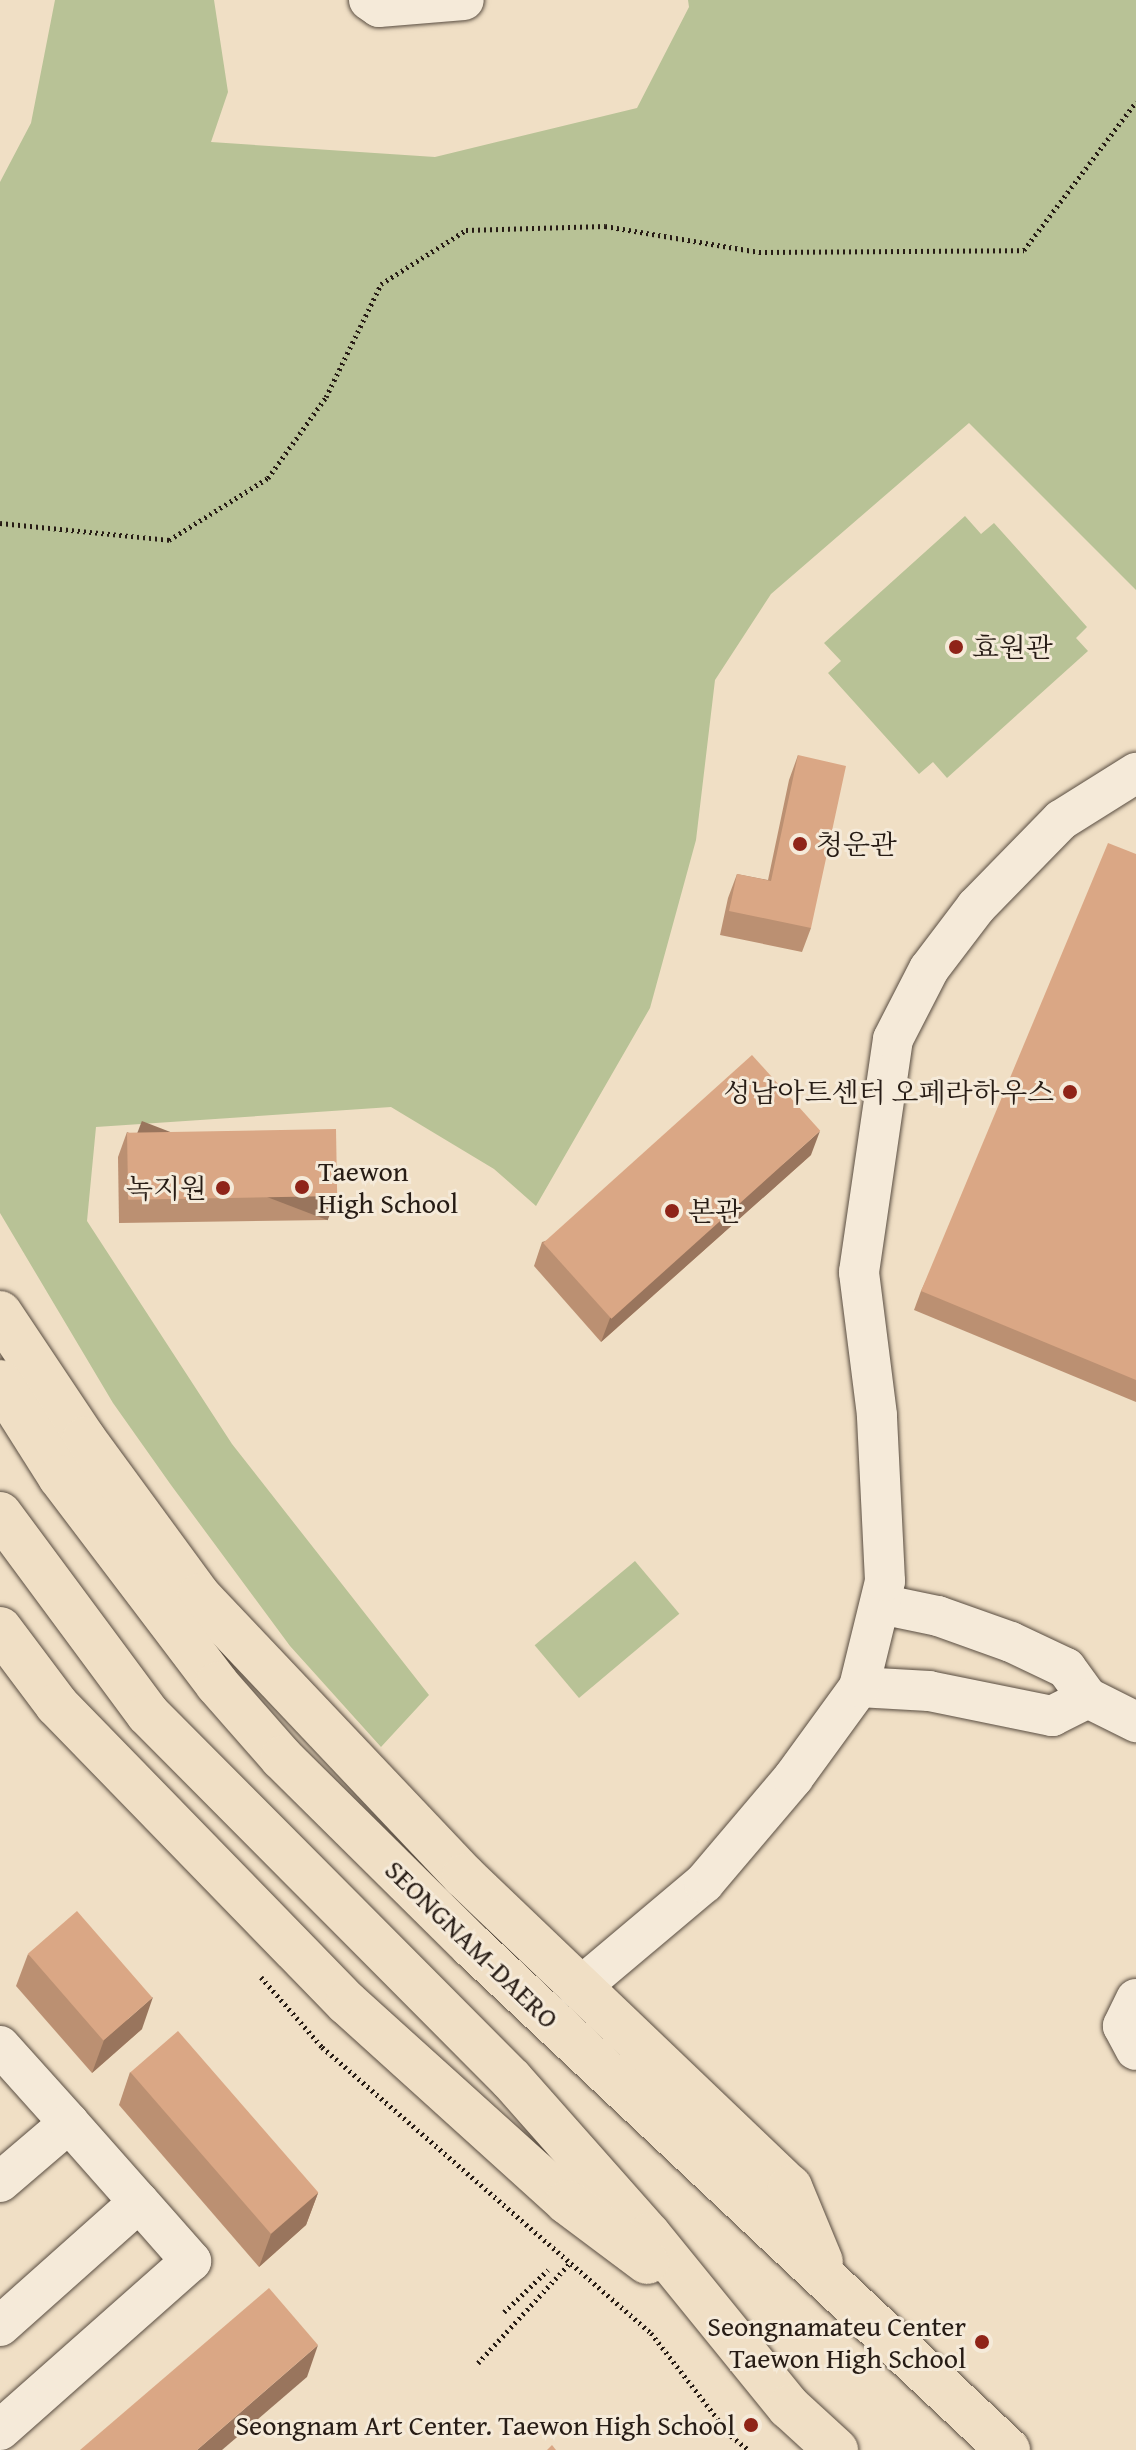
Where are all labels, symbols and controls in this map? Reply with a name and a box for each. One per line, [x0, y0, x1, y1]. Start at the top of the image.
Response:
place label: 효원관 [972, 630, 1053, 664]
marker: 효원관 [947, 638, 965, 656]
place label: 청운관 [816, 827, 897, 861]
marker: 청운관 [791, 835, 809, 853]
place label: 성남아트센터 오페라하우스 [723, 1075, 1054, 1109]
marker: 성남아트센터 오페라하우스 [1061, 1083, 1079, 1101]
place label: Taewon High School [318, 1154, 458, 1220]
place label: 녹지원 [126, 1171, 207, 1205]
marker: Taewon High School [293, 1178, 311, 1196]
marker: 녹지원 [214, 1179, 232, 1197]
place label: 본관 [688, 1194, 742, 1228]
marker: 본관 [663, 1202, 681, 1220]
street label: SEONGNAM-DAERO [378, 1853, 566, 2035]
place label: Seongnamateu Center Taewon High School [707, 2309, 966, 2375]
marker: Seongnamateu Center Taewon High School [973, 2333, 991, 2351]
place label: Seongnam Art Center. Taewon High School [235, 2408, 735, 2442]
marker: Seongnam Art Center. Taewon High School [742, 2416, 760, 2434]

